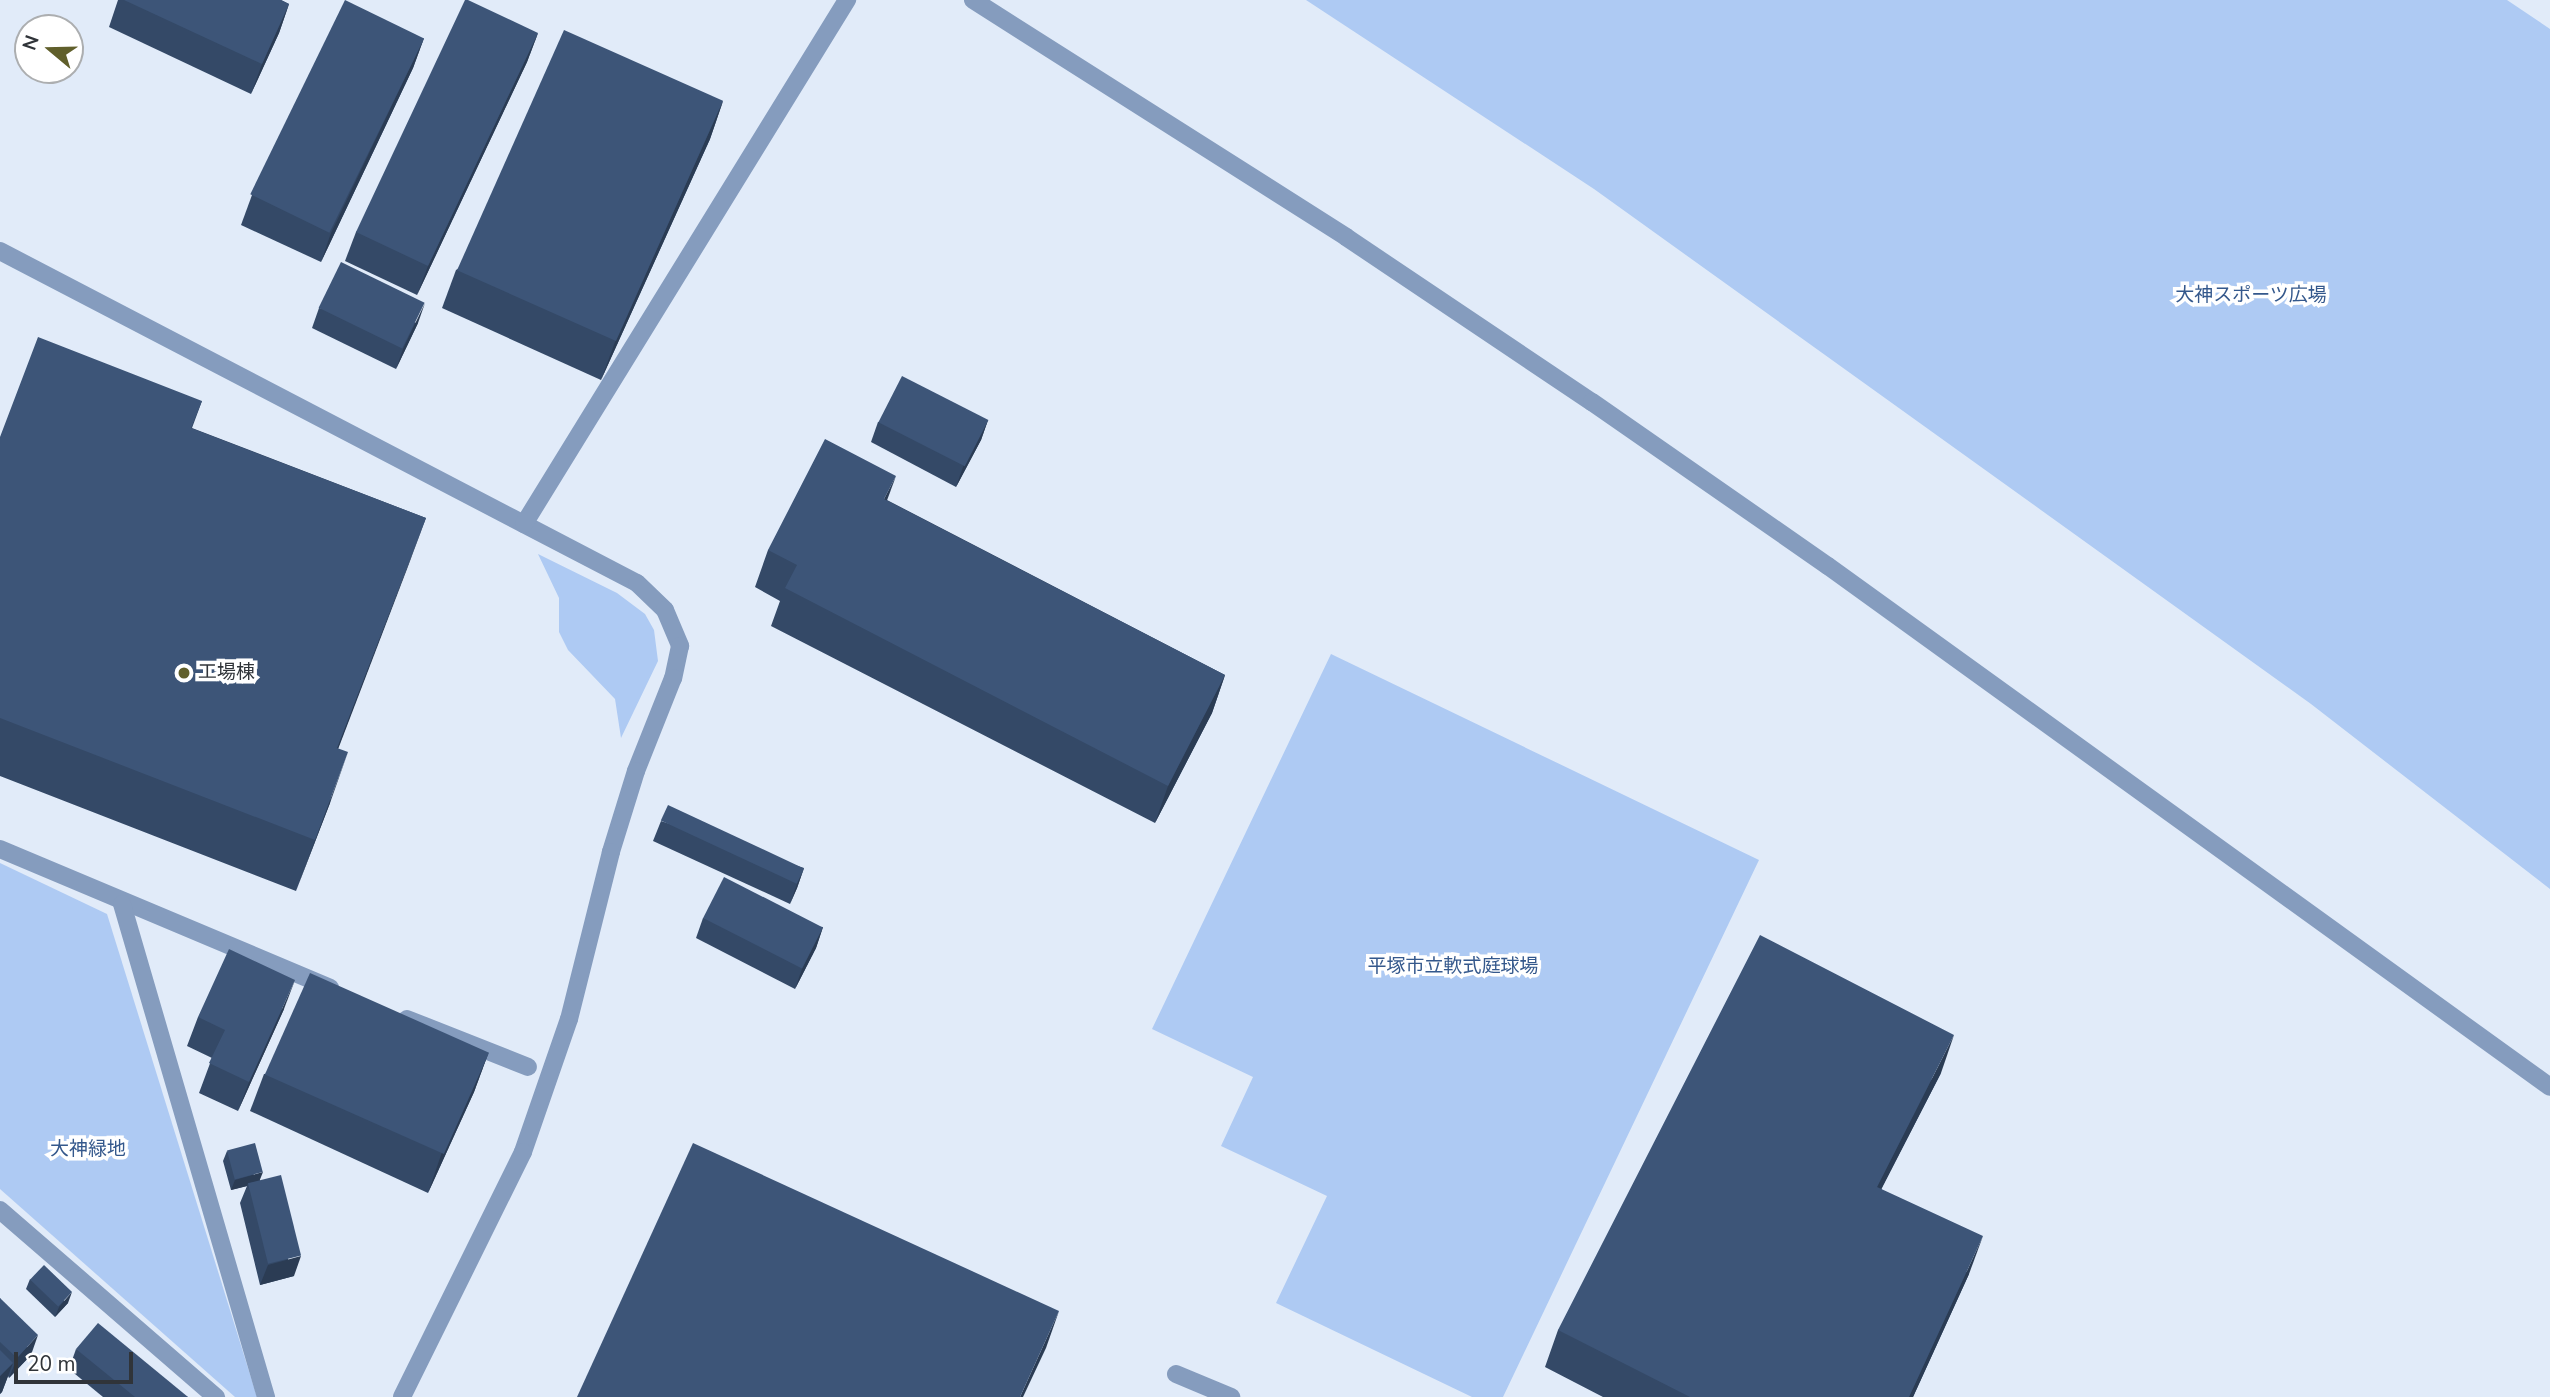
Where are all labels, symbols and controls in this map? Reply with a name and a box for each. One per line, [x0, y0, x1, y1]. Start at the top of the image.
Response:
north arrow [14, 14, 84, 84]
text: N [16, 32, 46, 54]
park label: 大神スポーツ広場 [2175, 285, 2327, 307]
place label: 工場棟 [198, 662, 255, 684]
marker: 工場棟 [176, 665, 192, 681]
park label: 平塚市立軟式庭球場 [1368, 956, 1538, 978]
park label: 大神緑地 [50, 1139, 126, 1161]
scale bar [18, 1338, 136, 1382]
text: 20 m [27, 1350, 76, 1378]

